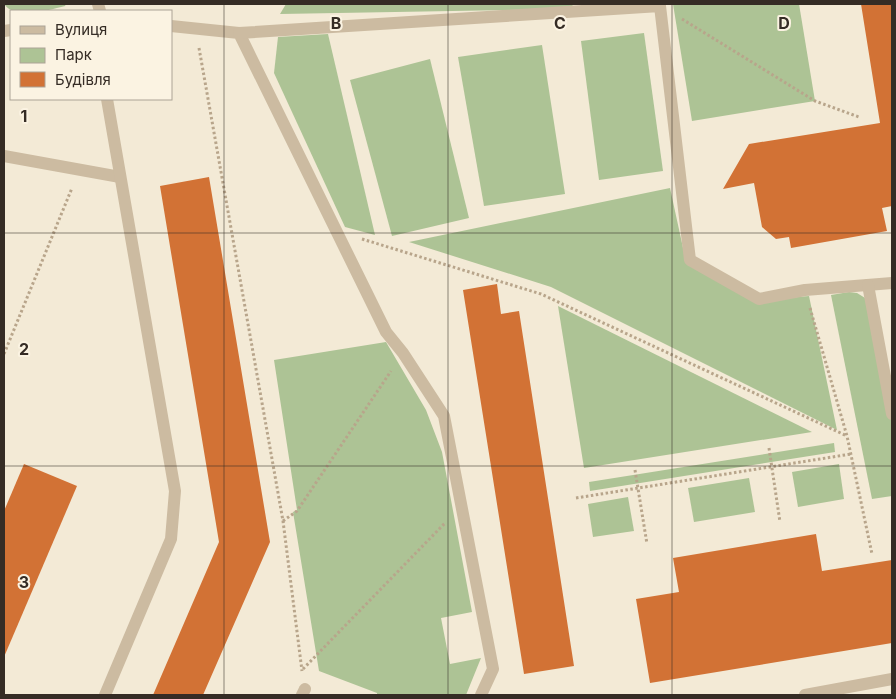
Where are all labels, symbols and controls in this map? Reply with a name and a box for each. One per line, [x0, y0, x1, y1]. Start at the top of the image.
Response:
legend [10, 10, 172, 100]
text: B [331, 13, 341, 33]
text: C [554, 13, 566, 33]
text: D [778, 13, 790, 33]
text: Вулиця [55, 20, 107, 39]
text: Парк [55, 45, 92, 64]
text: Будівля [55, 70, 111, 89]
text: 1 [21, 106, 27, 126]
text: 2 [19, 339, 29, 359]
text: 3 [19, 572, 29, 592]

